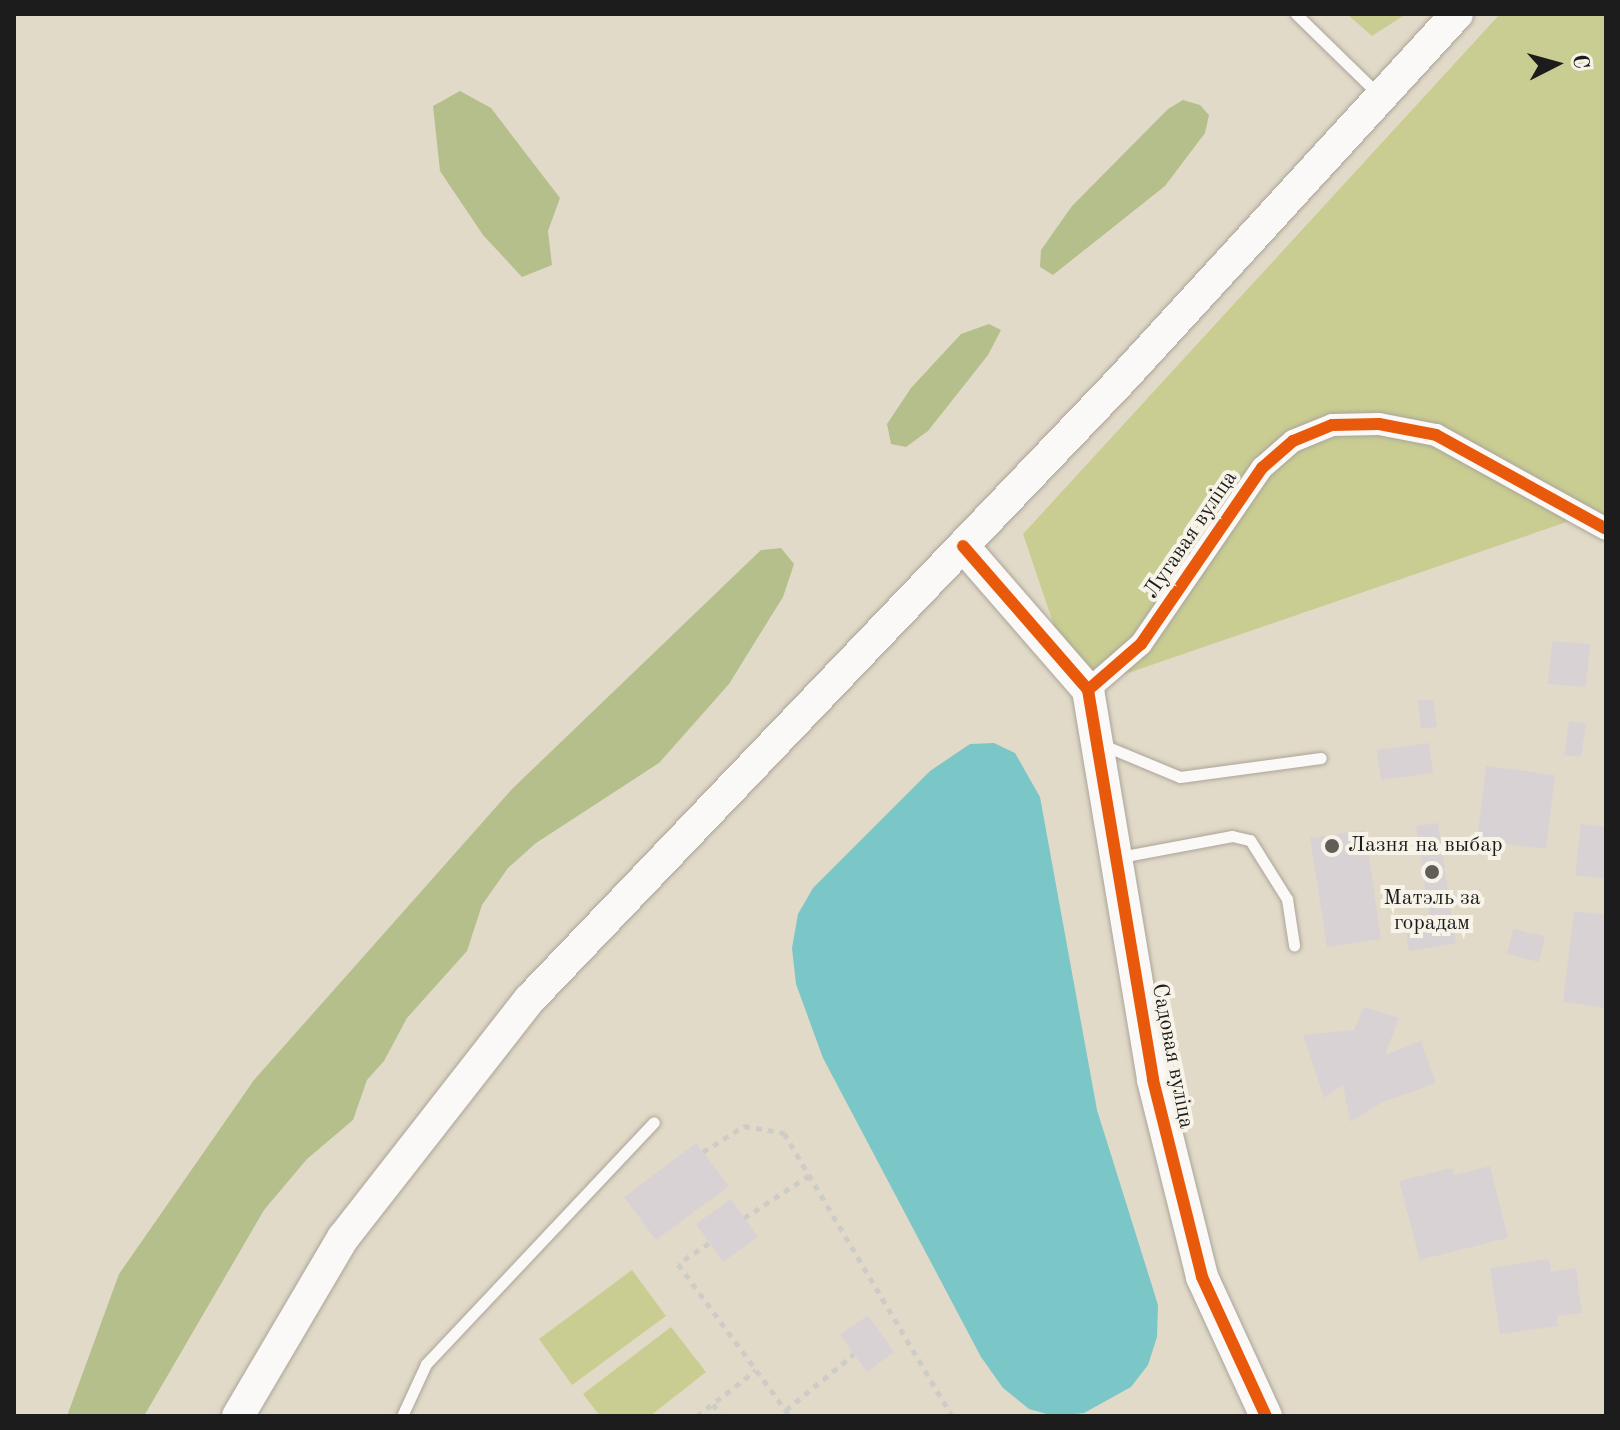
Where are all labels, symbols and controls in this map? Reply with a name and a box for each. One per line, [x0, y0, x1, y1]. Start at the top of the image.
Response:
north arrow [1516, 24, 1596, 104]
text: С [1568, 53, 1592, 70]
street label: Лугавая вуліца [1139, 466, 1243, 604]
place label: Лазня на выбар [1348, 833, 1503, 859]
marker: Лазня на выбар [1323, 837, 1341, 855]
marker: Матэль за горадам [1423, 863, 1441, 881]
place label: Матэль за горадам [1383, 885, 1481, 936]
street label: Садовая вуліца [1145, 981, 1199, 1131]

